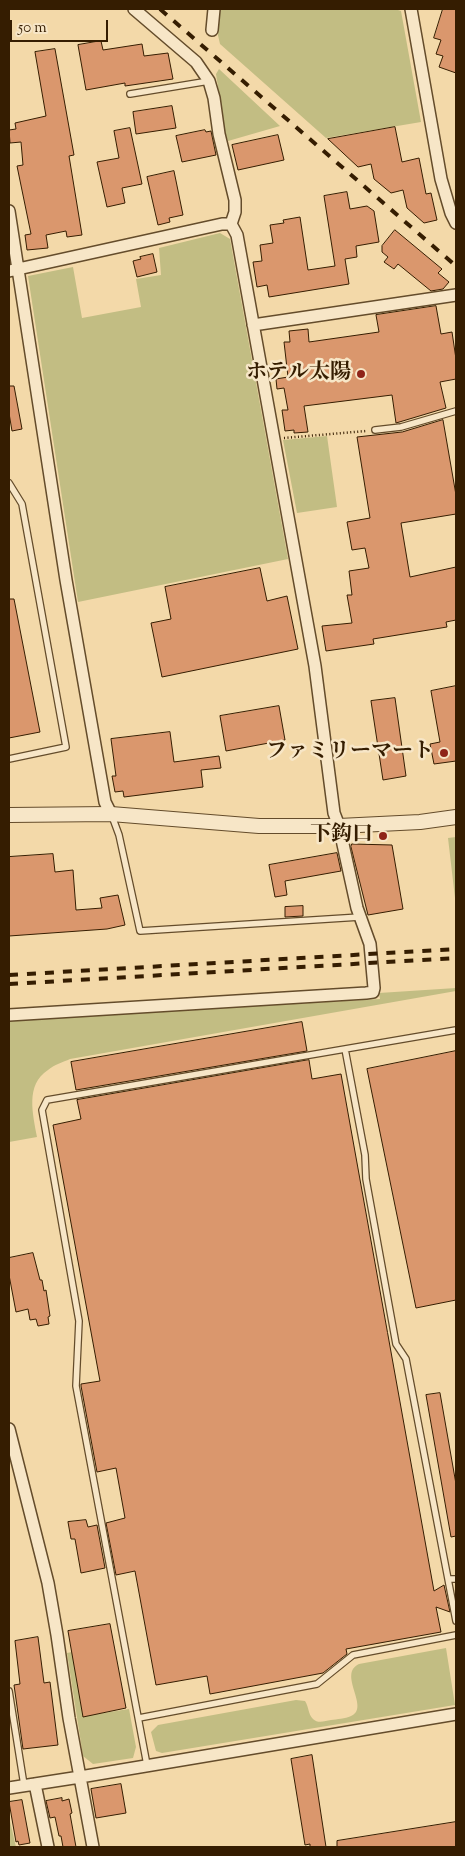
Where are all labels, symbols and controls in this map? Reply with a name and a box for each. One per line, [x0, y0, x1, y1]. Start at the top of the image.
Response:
scale bar [12, 10, 110, 42]
text: 50 m [18, 18, 47, 39]
place label: ホテル太陽 [246, 361, 351, 387]
marker: ホテル太陽 [355, 368, 367, 380]
place label: ファミリーマート [266, 740, 434, 766]
marker: ファミリーマート [438, 747, 450, 759]
place label: 下鈎口 [310, 823, 373, 849]
marker: 下鈎口 [377, 830, 389, 842]

